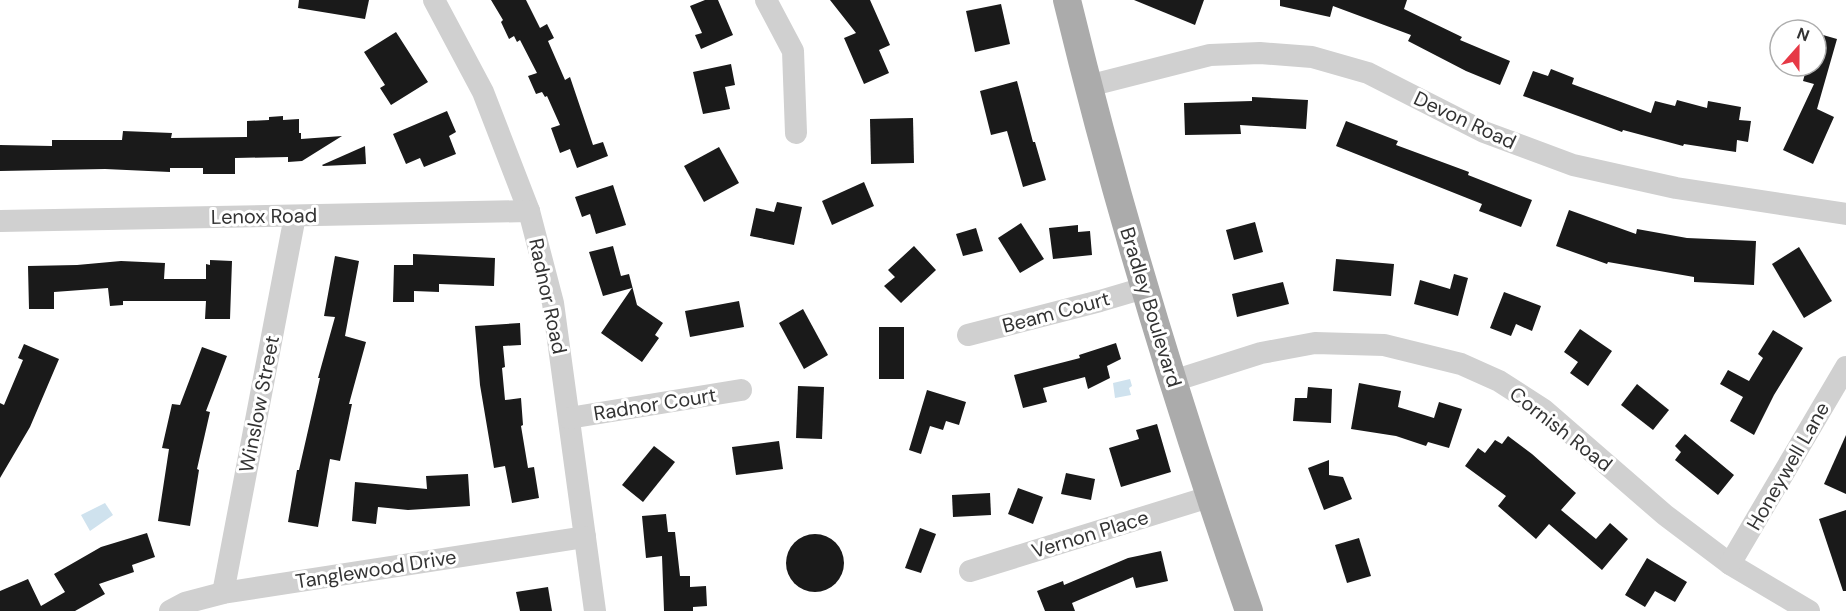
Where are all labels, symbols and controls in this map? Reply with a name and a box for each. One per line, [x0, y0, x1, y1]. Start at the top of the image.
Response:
north arrow [1768, 18, 1828, 78]
text: N [1794, 23, 1812, 46]
street label: Devon Road [1410, 85, 1520, 155]
street label: Lenox Road [211, 202, 317, 230]
street label: Bradley Boulevard [1114, 224, 1188, 390]
street label: Radnor Road [523, 236, 573, 356]
street label: Beam Court [999, 285, 1113, 339]
street label: Winslow Street [233, 333, 285, 475]
street label: Radnor Court [592, 381, 718, 427]
street label: Cornish Road [1504, 381, 1618, 477]
street label: Honeywell Lane [1741, 397, 1835, 535]
street label: Vernon Place [1028, 504, 1152, 564]
street label: Tanglewood Drive [294, 543, 458, 595]

